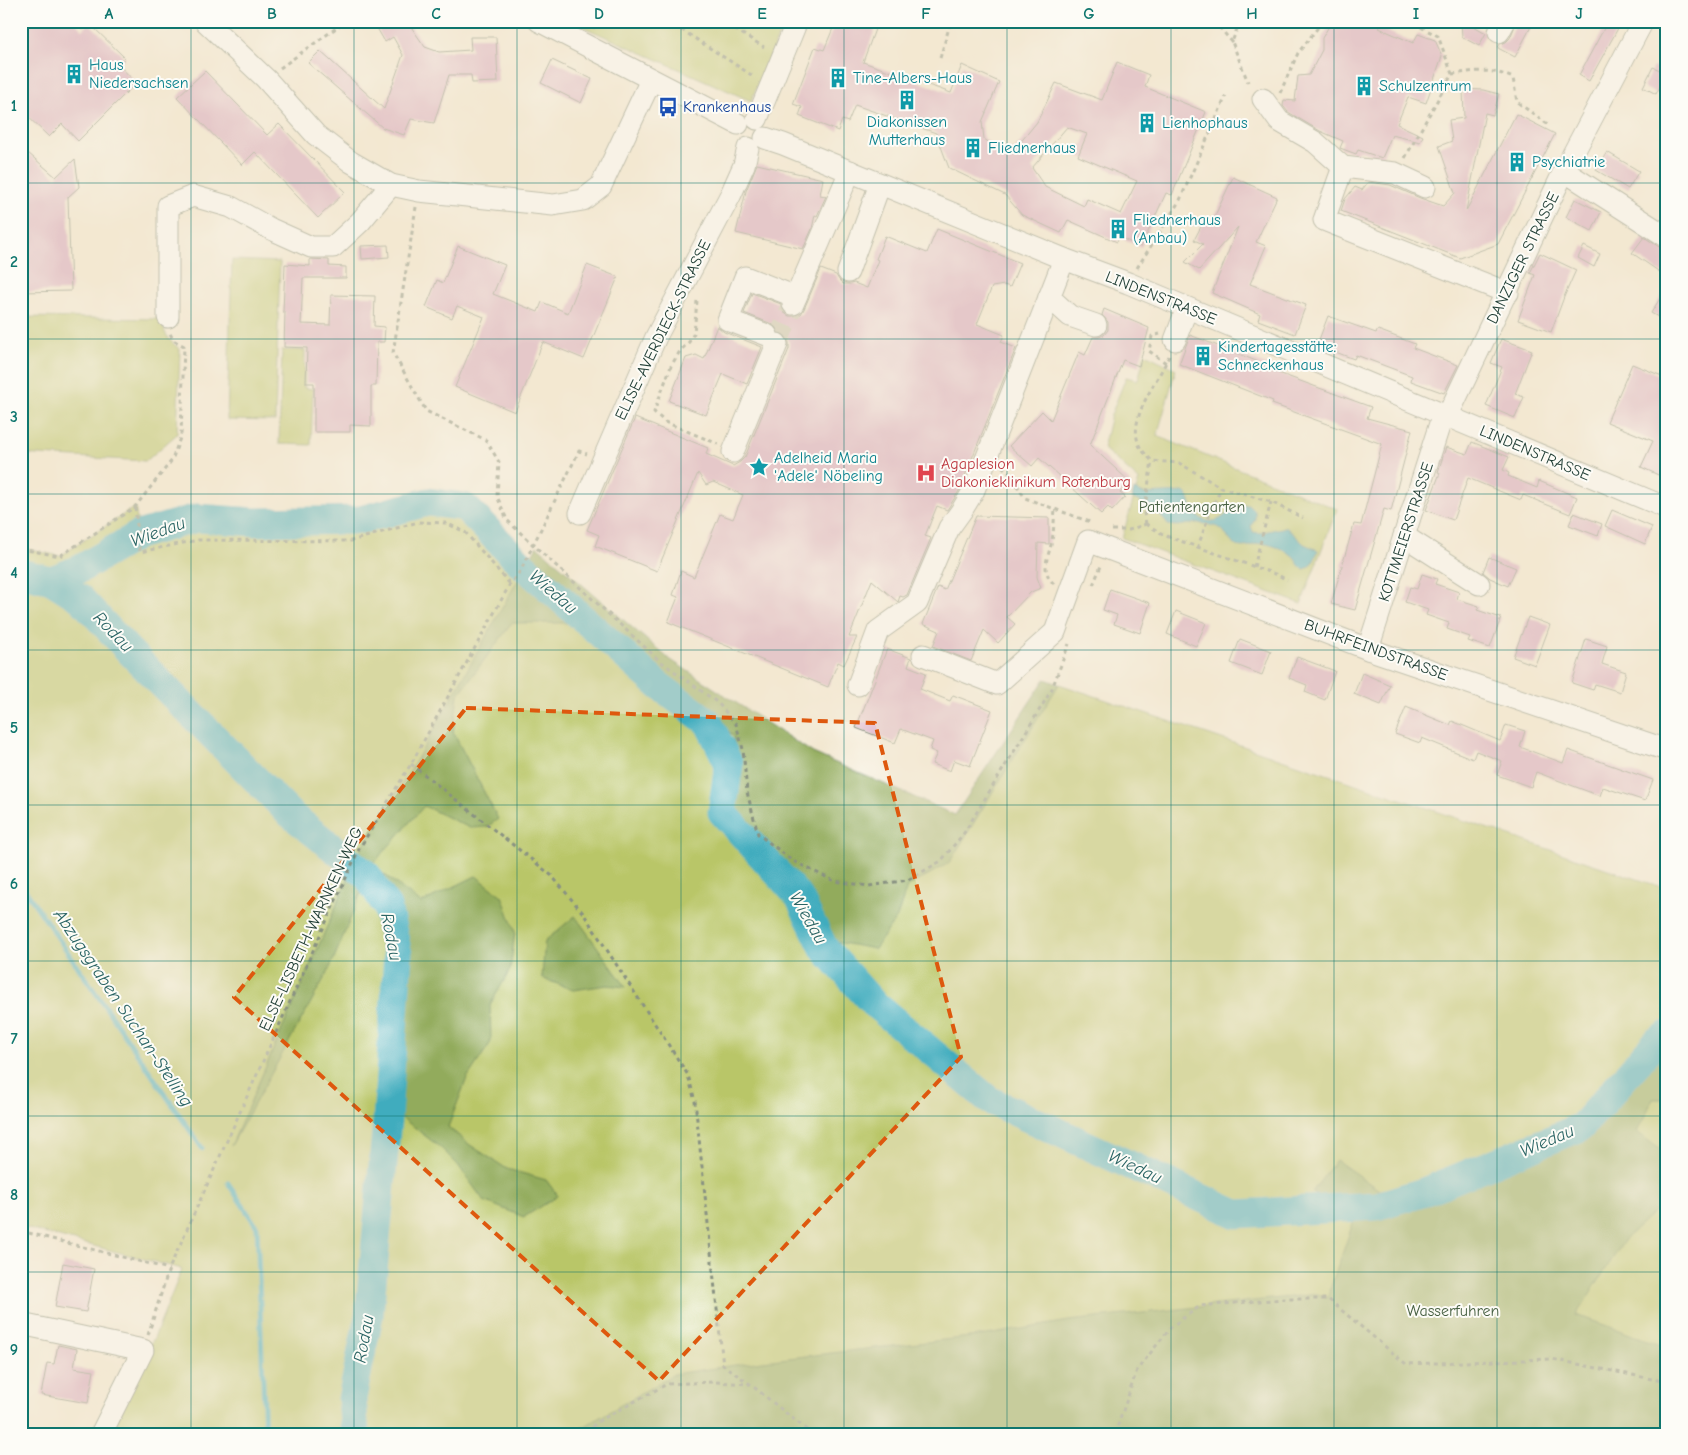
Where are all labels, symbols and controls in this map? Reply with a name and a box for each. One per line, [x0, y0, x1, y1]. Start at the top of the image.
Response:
text: A [105, 5, 114, 23]
text: B [267, 5, 277, 23]
text: C [431, 5, 441, 23]
text: D [594, 5, 604, 23]
text: E [757, 5, 767, 23]
text: F [921, 5, 931, 23]
text: G [1083, 5, 1095, 23]
text: H [1246, 5, 1258, 23]
text: I [1413, 5, 1419, 23]
text: J [1575, 5, 1583, 23]
place label: Haus Niedersachsen [89, 56, 189, 92]
building icon: Haus Niedersachsen [63, 63, 85, 85]
building icon: Tine-Albers-Haus [827, 67, 849, 89]
place label: Tine-Albers-Haus [853, 69, 972, 87]
building icon: Schulzentrum [1353, 75, 1375, 97]
place label: Schulzentrum [1379, 77, 1472, 95]
building icon: Diakonissen Mutterhaus [896, 89, 918, 111]
bus stop icon: Krankenhaus [657, 96, 679, 118]
text: 1 [11, 97, 17, 115]
place label: Krankenhaus [683, 98, 771, 116]
building icon: Lienhophaus [1136, 112, 1158, 134]
place label: Diakonissen Mutterhaus [867, 113, 947, 149]
place label: Lienhophaus [1162, 114, 1248, 132]
building icon: Fliednerhaus [962, 137, 984, 159]
place label: Fliednerhaus [988, 139, 1076, 157]
building icon: Psychiatrie [1506, 151, 1528, 173]
place label: Psychiatrie [1532, 153, 1605, 171]
street label: DANZIGER STRASSE [1483, 189, 1563, 327]
place label: Fliednerhaus (Anbau) [1133, 211, 1221, 247]
building icon: Fliednerhaus (Anbau) [1107, 218, 1129, 240]
street label: ELISE-AVERDIECK-STRASSE [611, 237, 715, 423]
text: 2 [10, 253, 18, 271]
street label: LINDENSTRASSE [1103, 267, 1220, 329]
place label: Kindertagesstätte: Schneckenhaus [1218, 338, 1337, 374]
building icon: Kindertagesstätte: Schneckenhaus [1192, 345, 1214, 367]
text: 3 [10, 408, 18, 426]
street label: LINDENSTRASSE [1477, 422, 1593, 485]
place label: Adelheid Maria 'Adele' Nöbeling [774, 449, 883, 485]
place label: Agaplesion Diakonieklinikum Rotenburg [941, 455, 1131, 491]
place icon: Adelheid Maria 'Adele' Nöbeling [748, 456, 770, 478]
street label: KOTTMEIERSTRASSE [1375, 460, 1437, 604]
hospital icon: Agaplesion Diakonieklinikum Rotenburg [915, 462, 937, 484]
park label: Patientengarten [1139, 498, 1245, 516]
water label: Wiedau [128, 512, 188, 552]
text: 4 [10, 564, 18, 582]
water label: Wiedau [525, 565, 581, 619]
water label: Rodau [89, 607, 137, 657]
street label: BUHRFEINDSTRASSE [1302, 616, 1450, 684]
text: 5 [10, 719, 18, 737]
street label: ELSE-LISBETH-WARNKEN-WEG [256, 824, 366, 1034]
text: 6 [10, 875, 18, 893]
water label: Wiedau [785, 888, 831, 948]
water label: Abzugsgraben Suchan-Stelling [48, 904, 197, 1111]
water label: Rodau [376, 911, 406, 963]
text: 7 [10, 1030, 18, 1048]
water label: Wiedau [1517, 1120, 1577, 1162]
water label: Wiedau [1105, 1145, 1165, 1189]
text: 8 [10, 1186, 18, 1204]
park label: Wasserfuhren [1407, 1302, 1499, 1320]
water label: Rodau [349, 1313, 379, 1365]
text: 9 [10, 1341, 18, 1359]

